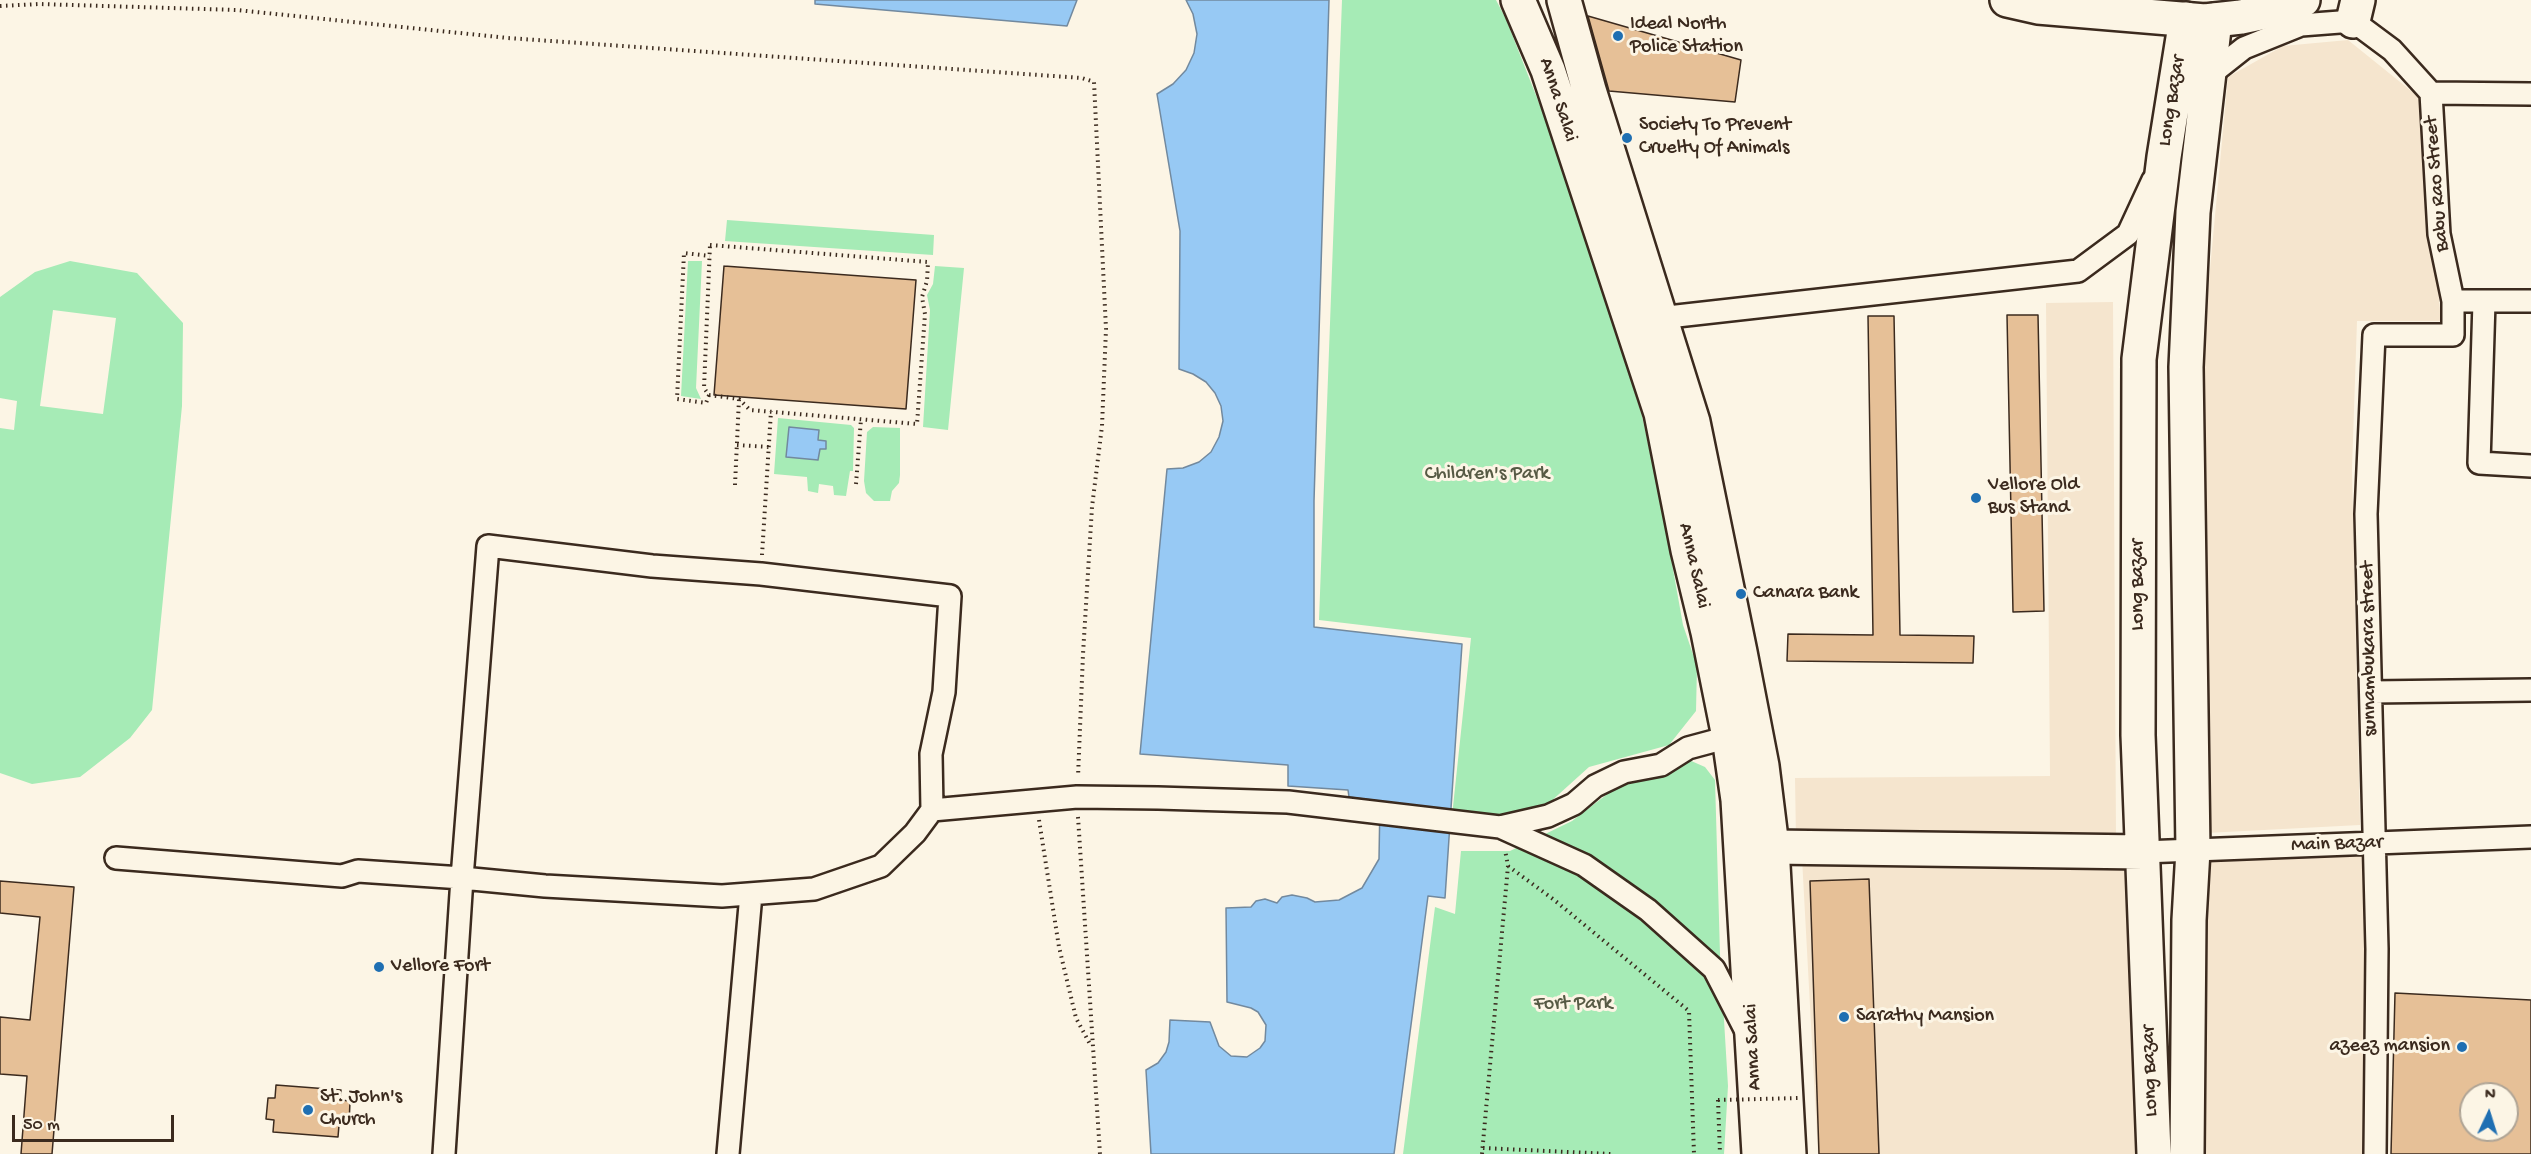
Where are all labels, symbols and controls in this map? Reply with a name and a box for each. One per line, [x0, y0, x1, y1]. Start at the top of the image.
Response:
place label: Ideal North Police Station [1630, 13, 1743, 60]
marker: Ideal North Police Station [1611, 29, 1625, 43]
street label: Long Bazar [2154, 54, 2192, 148]
street label: Anna Salai [1532, 55, 1582, 145]
place label: Society To Prevent Cruelty Of Animals [1639, 114, 1791, 161]
street label: Babu Rao Street [2420, 115, 2456, 253]
marker: Society To Prevent Cruelty Of Animals [1620, 131, 1634, 145]
park label: Children's Park [1425, 463, 1549, 487]
place label: Vellore Old Bus Stand [1988, 474, 2079, 521]
marker: Vellore Old Bus Stand [1969, 491, 1983, 505]
street label: Anna Salai [1672, 521, 1714, 611]
street label: Long Bazar [2127, 539, 2151, 631]
street label: sunnambukara street [2356, 561, 2384, 737]
place label: Canara Bank [1753, 582, 1858, 606]
marker: Canara Bank [1734, 587, 1748, 601]
street label: Main Bazar [2291, 831, 2383, 859]
place label: Vellore Fort [391, 955, 490, 979]
marker: Vellore Fort [372, 960, 386, 974]
park label: Fort Park [1534, 993, 1612, 1017]
street label: Anna Salai [1740, 1003, 1768, 1091]
place label: Sarathy Mansion [1856, 1005, 1994, 1029]
marker: Sarathy Mansion [1837, 1010, 1851, 1024]
street label: Long Bazar [2137, 1025, 2165, 1117]
place label: azeez mansion [2329, 1035, 2450, 1059]
marker: azeez mansion [2455, 1040, 2469, 1054]
north arrow [2459, 1082, 2519, 1142]
place label: St. John's Church [320, 1086, 402, 1133]
text: N [2484, 1086, 2496, 1105]
scale bar [15, 1103, 177, 1141]
marker: St. John's Church [301, 1103, 315, 1117]
text: 50 m [23, 1115, 60, 1136]

